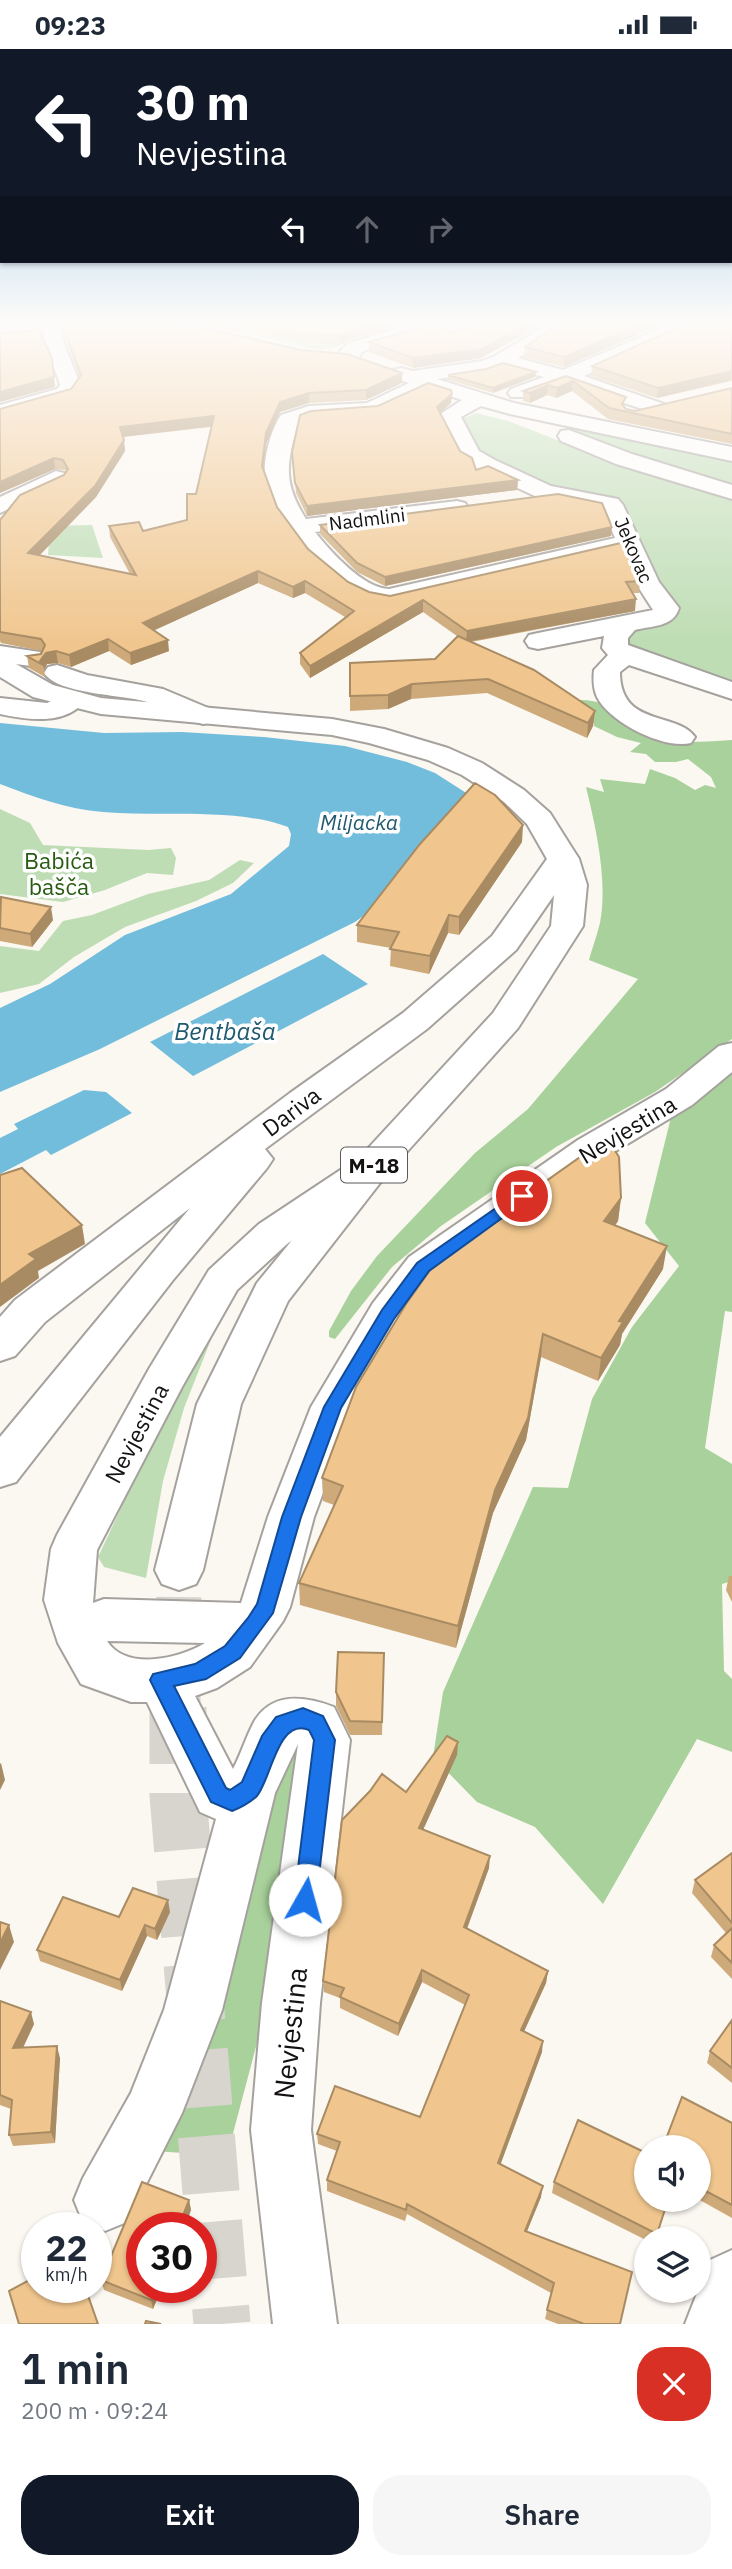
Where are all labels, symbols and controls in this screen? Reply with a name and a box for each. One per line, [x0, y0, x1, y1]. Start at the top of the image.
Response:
text: 09:23 [35, 8, 106, 42]
text: 30 m [136, 70, 250, 133]
icon: left [21, 77, 112, 168]
text: Nevjestina [136, 132, 287, 174]
icon: left [275, 210, 313, 248]
icon: ahead [348, 210, 386, 248]
icon: right [421, 210, 459, 248]
street label: Nadmlini [327, 502, 407, 536]
street label: Jekovac [609, 513, 659, 587]
water label: Miljacka [320, 808, 398, 836]
park label: Babića bašča [24, 845, 94, 901]
water label: Bentbaša [174, 1015, 276, 1047]
street label: Dariva [256, 1079, 326, 1143]
street label: Nevjestina [573, 1088, 681, 1170]
road number: M-18 [341, 1147, 407, 1183]
pin [492, 1166, 552, 1226]
icon: arrive [503, 1177, 541, 1215]
street label: Nevjestina [97, 1378, 175, 1488]
position arrow [268, 1863, 342, 1937]
street label: Nevjestina [265, 1965, 315, 2101]
map controls [634, 2135, 711, 2303]
button: sound [634, 2135, 711, 2212]
speed limit sign: 30 [126, 2212, 217, 2303]
text: 22 [45, 2225, 88, 2271]
button: layers [634, 2226, 711, 2303]
text: km/h [45, 2263, 88, 2286]
text: 1 min [21, 2341, 130, 2396]
button: close [637, 2347, 711, 2421]
text: 200 m · 09:24 [21, 2395, 168, 2425]
button: Exit [21, 2475, 359, 2555]
button: Share [373, 2475, 711, 2555]

